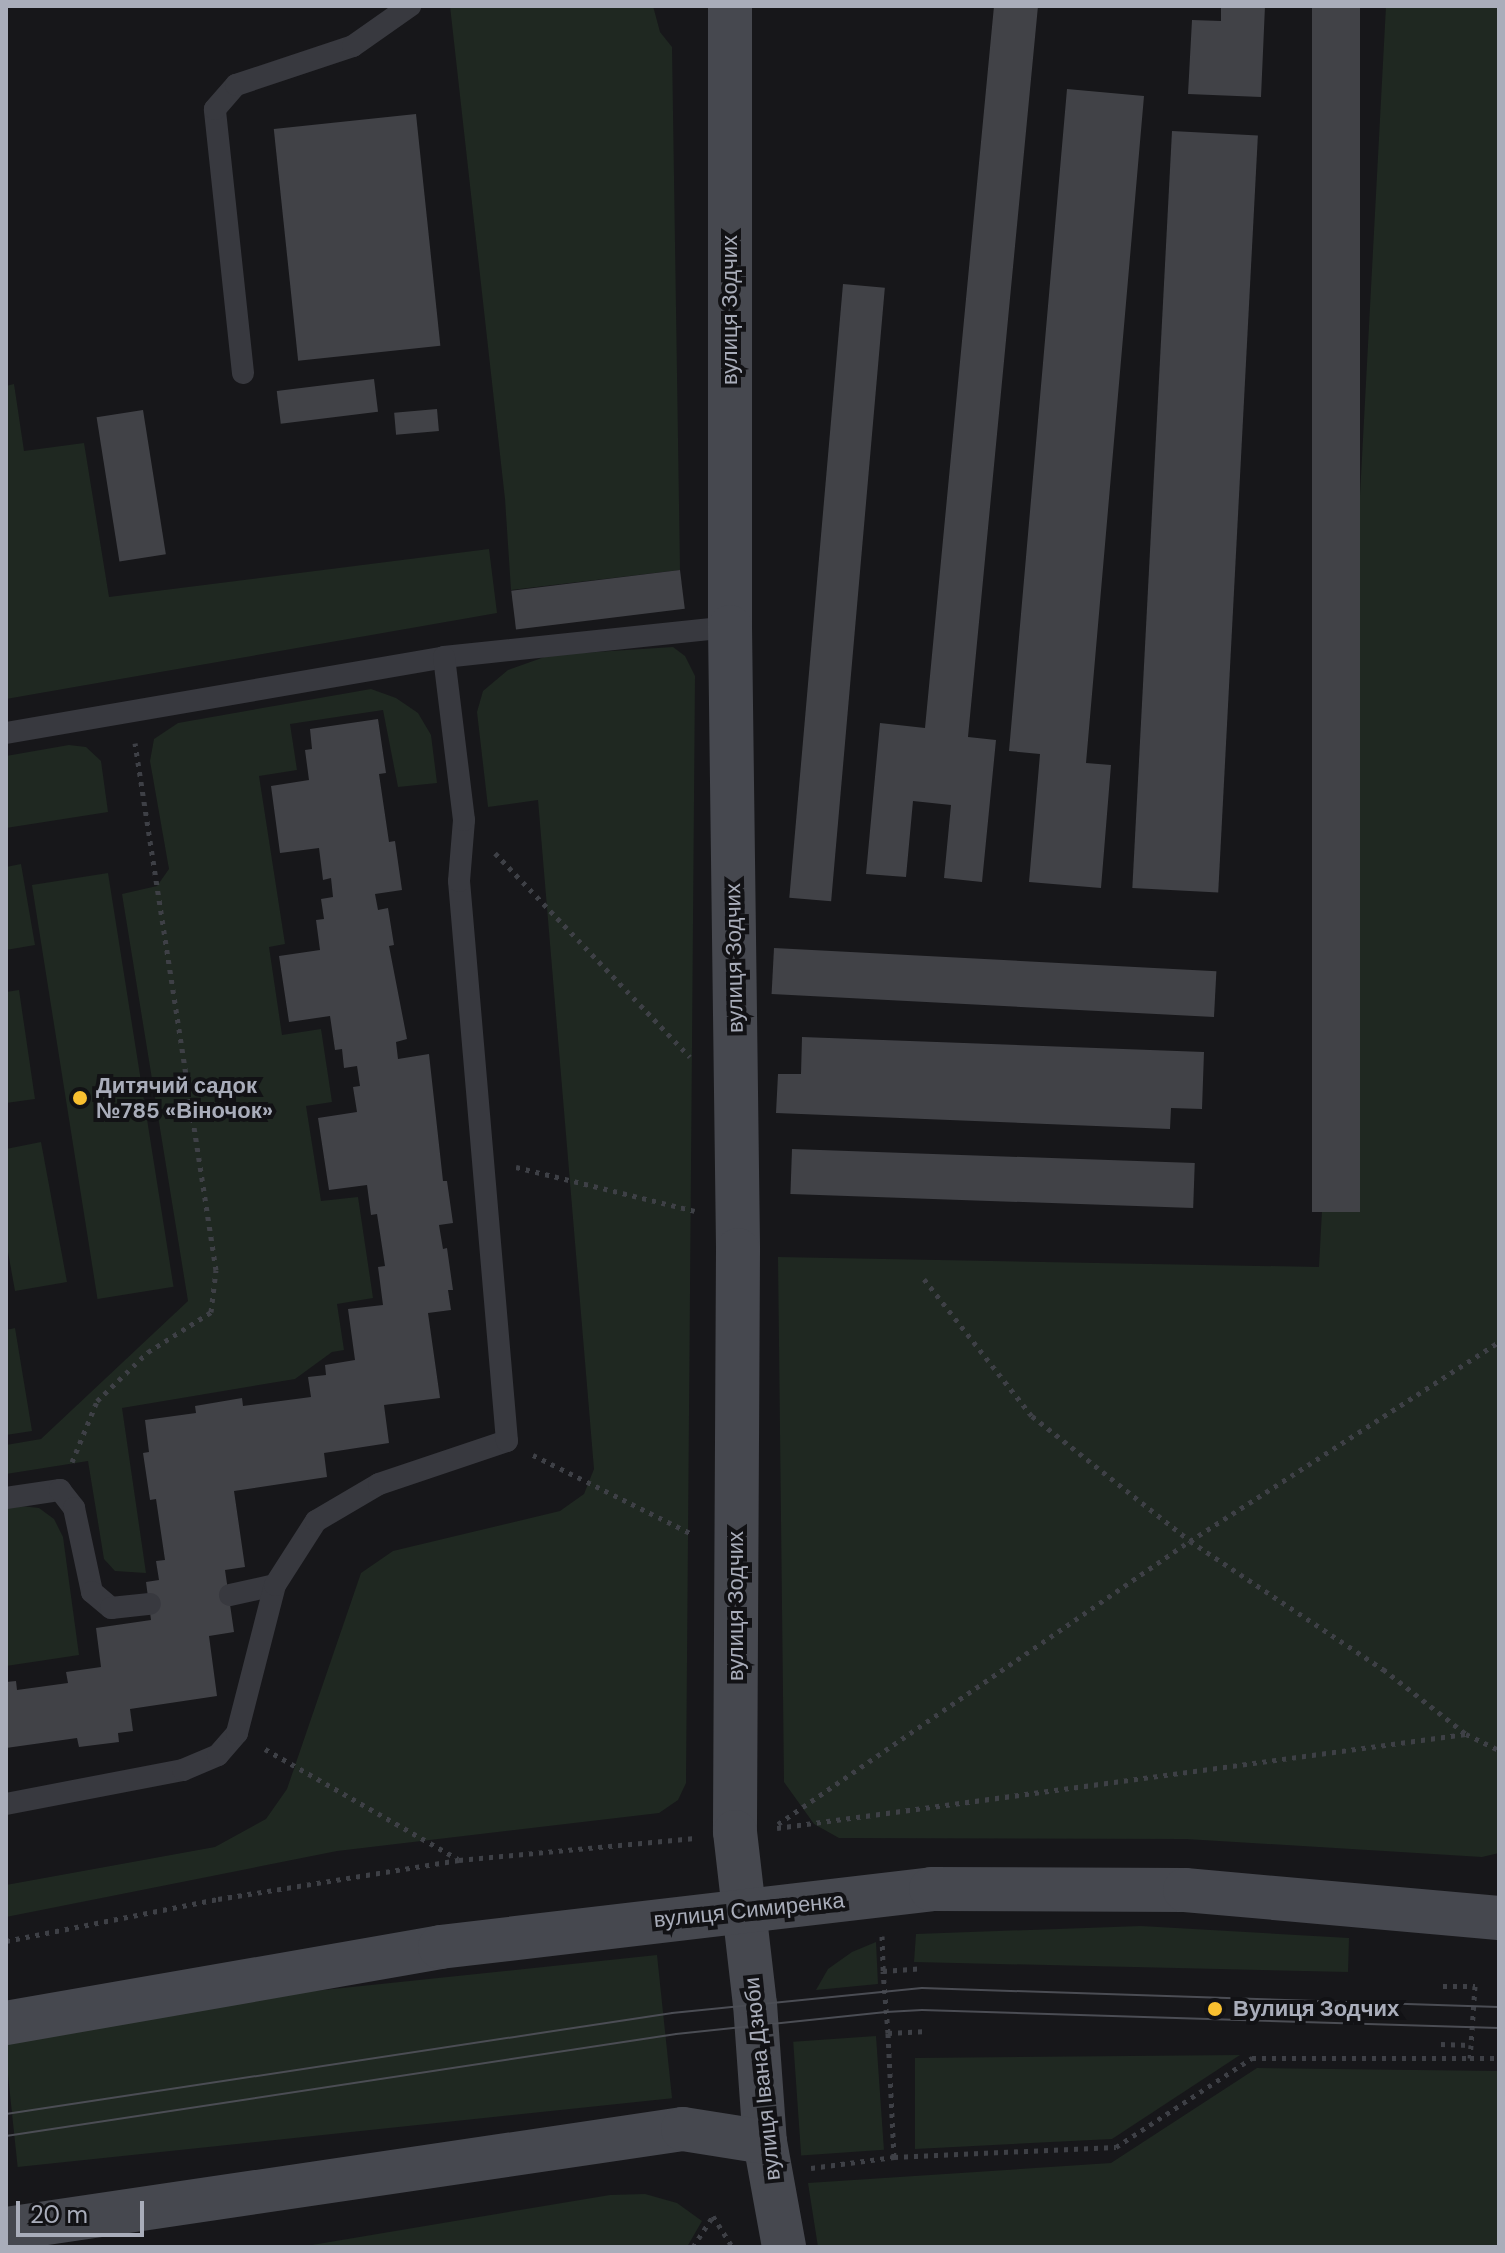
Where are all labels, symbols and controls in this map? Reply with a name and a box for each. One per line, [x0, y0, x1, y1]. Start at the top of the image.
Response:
street label: вулиця Зодчих [717, 235, 743, 385]
street label: вулиця Зодчих [719, 883, 749, 1033]
place label: Дитячий садок №785 «Віночок» [96, 1072, 273, 1124]
marker: Дитячий садок №785 «Віночок» [71, 1089, 89, 1107]
street label: вулиця Зодчих [723, 1531, 749, 1681]
street label: вулиця Симиренка [652, 1887, 846, 1933]
street label: вулиця Івана Дзюби [738, 1976, 786, 2182]
place label: Вулиця Зодчих [1233, 1996, 1399, 2022]
marker: Вулиця Зодчих [1204, 1998, 1226, 2020]
scale bar [20, 2185, 148, 2235]
text: 20 m [30, 2199, 88, 2230]

